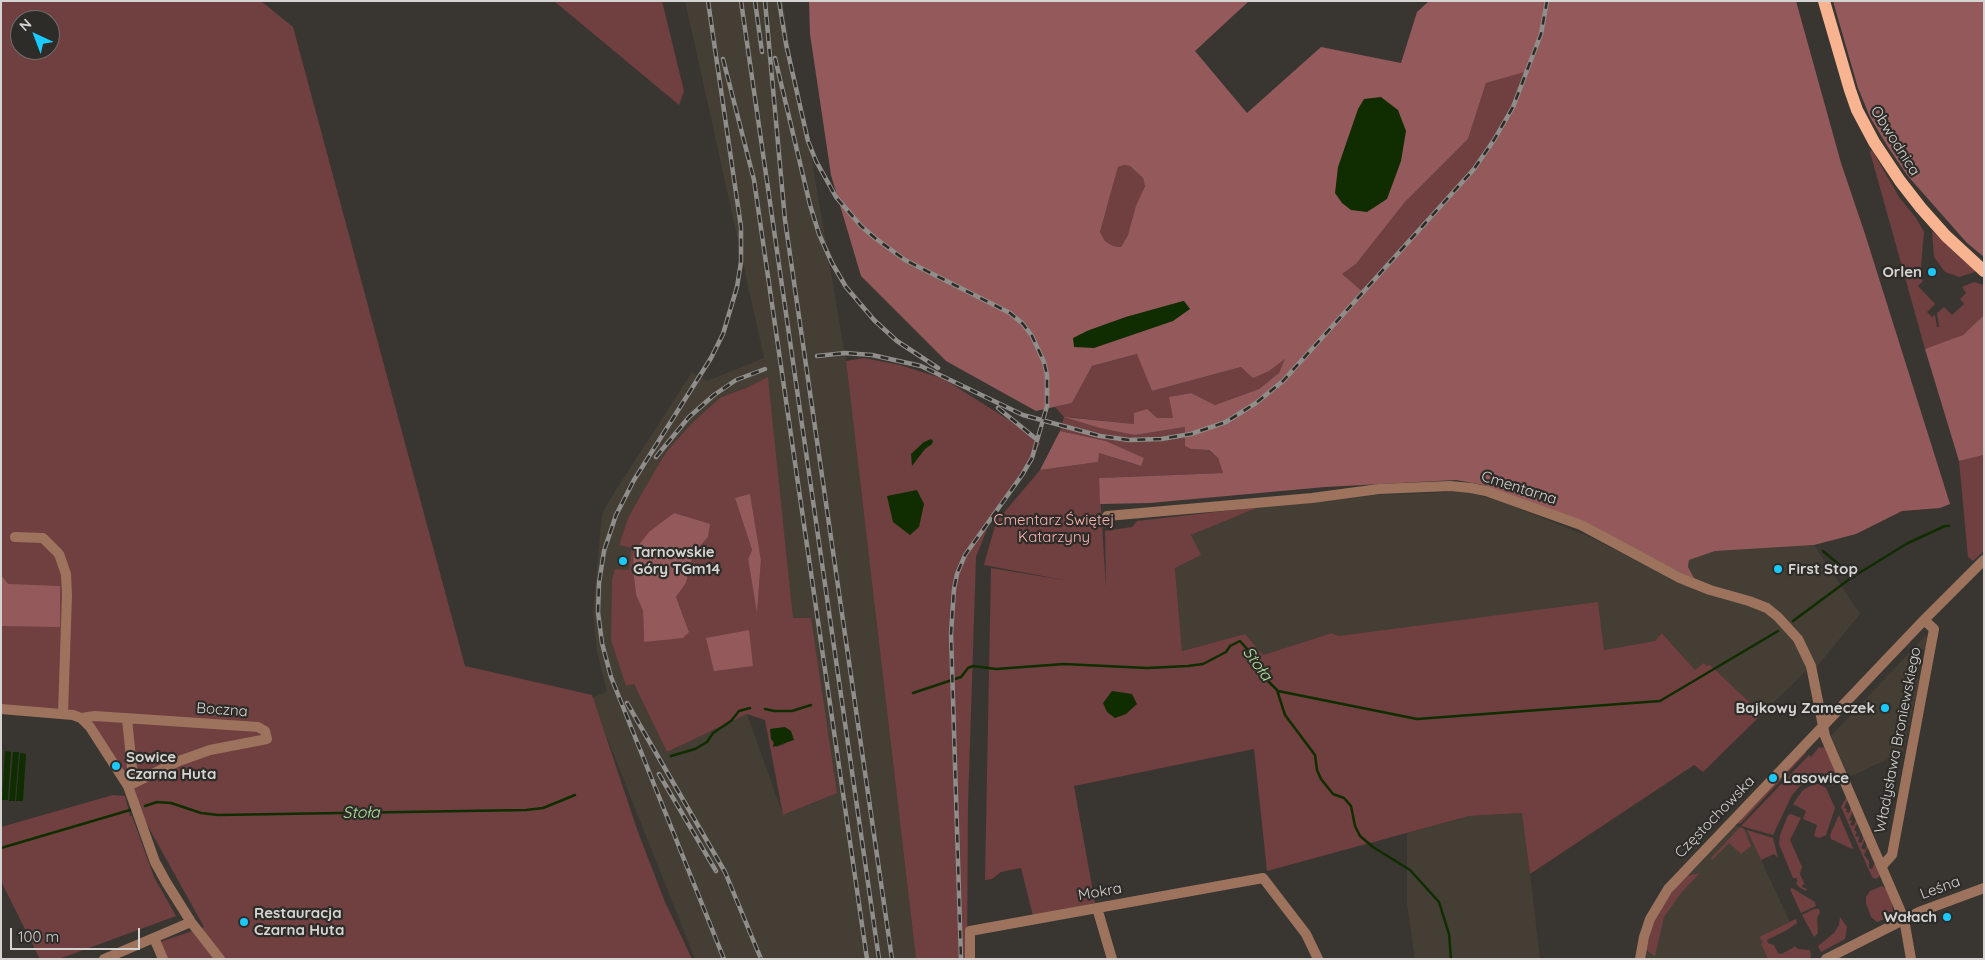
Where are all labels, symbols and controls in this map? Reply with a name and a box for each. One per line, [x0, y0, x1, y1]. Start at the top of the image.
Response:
north arrow [10, 10, 60, 60]
text: N [16, 15, 35, 35]
street label: Obwodnica [1867, 103, 1923, 179]
place label: Orlen [1882, 263, 1922, 281]
marker: Orlen [1926, 266, 1938, 278]
street label: Cmentarna [1479, 467, 1559, 509]
park label: Cmentarz Świętej Katarzyny [994, 511, 1114, 546]
place label: Tarnowskie Góry TGm14 [633, 543, 720, 578]
marker: Tarnowskie Góry TGm14 [617, 555, 629, 567]
place label: First Stop [1788, 560, 1858, 578]
marker: First Stop [1772, 563, 1784, 575]
water label: Stoła [1238, 643, 1276, 685]
street label: Władysława Broniewskiego [1871, 645, 1925, 835]
street label: Boczna [196, 699, 248, 721]
place label: Bajkowy Zameczek [1735, 699, 1875, 717]
marker: Bajkowy Zameczek [1879, 702, 1891, 714]
place label: Sowice Czarna Huta [126, 748, 216, 783]
marker: Sowice Czarna Huta [110, 760, 122, 772]
place label: Lasowice [1783, 769, 1849, 787]
street label: Częstochowska [1671, 772, 1759, 862]
marker: Lasowice [1767, 772, 1779, 784]
water label: Stoła [342, 803, 380, 823]
street label: Leśna [1918, 872, 1962, 904]
street label: Mokra [1077, 879, 1123, 905]
place label: Restauracja Czarna Huta [254, 904, 344, 939]
place label: Wałach [1884, 908, 1937, 926]
marker: Wałach [1941, 911, 1953, 923]
marker: Restauracja Czarna Huta [238, 916, 250, 928]
scale bar [12, 918, 142, 950]
text: 100 m [18, 927, 59, 946]

